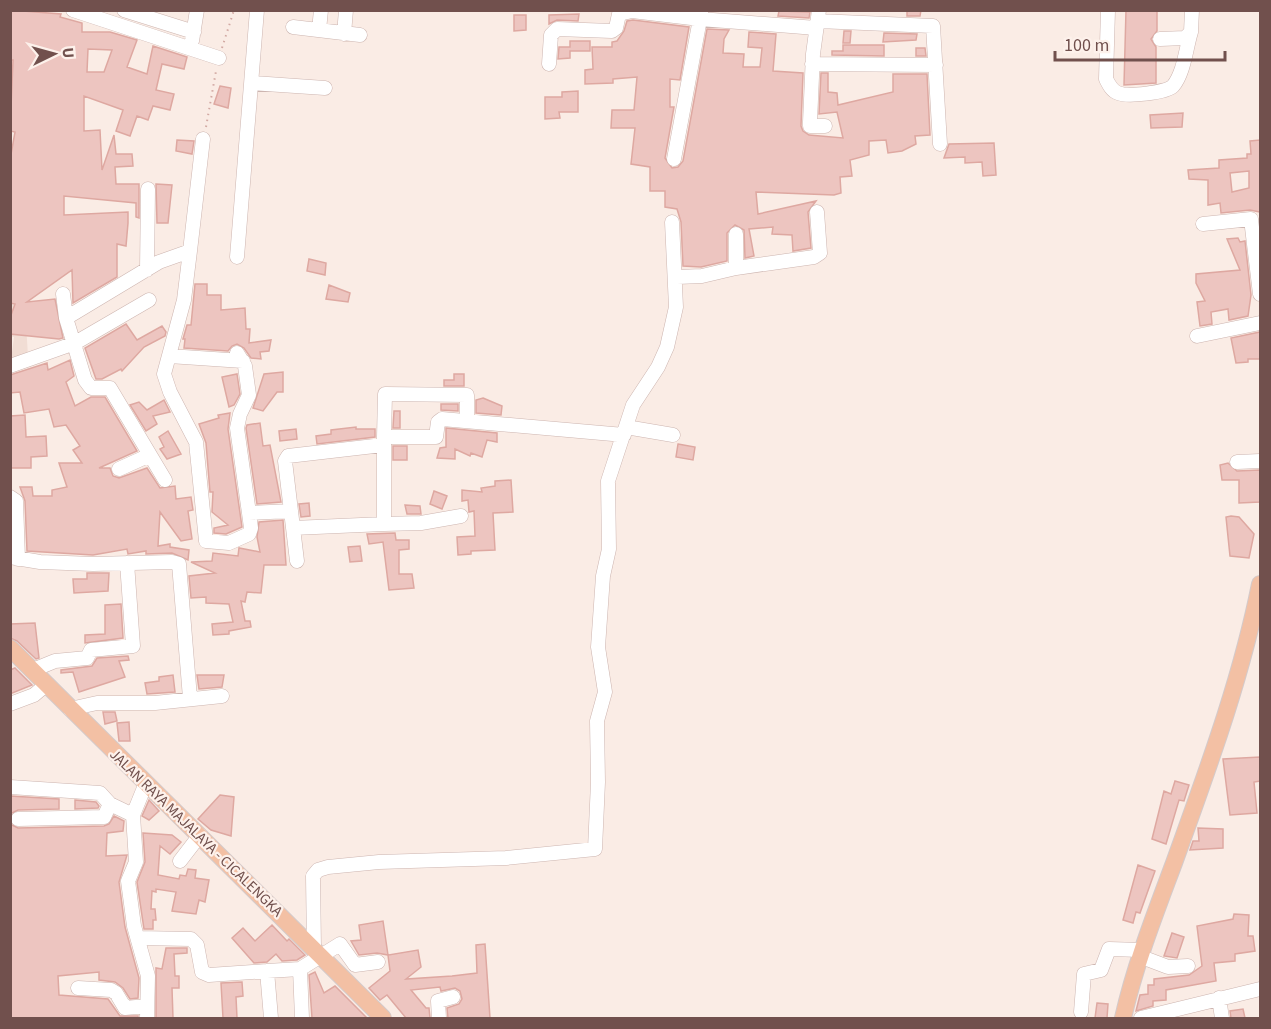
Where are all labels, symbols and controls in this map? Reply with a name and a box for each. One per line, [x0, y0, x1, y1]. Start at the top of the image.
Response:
north arrow [24, 24, 84, 84]
scale bar [1055, 24, 1224, 62]
text: 100 m [1064, 33, 1109, 58]
text: U [57, 47, 79, 59]
street label: JALAN RAYA MAJALAYA - CICALENGKA [105, 744, 288, 922]

